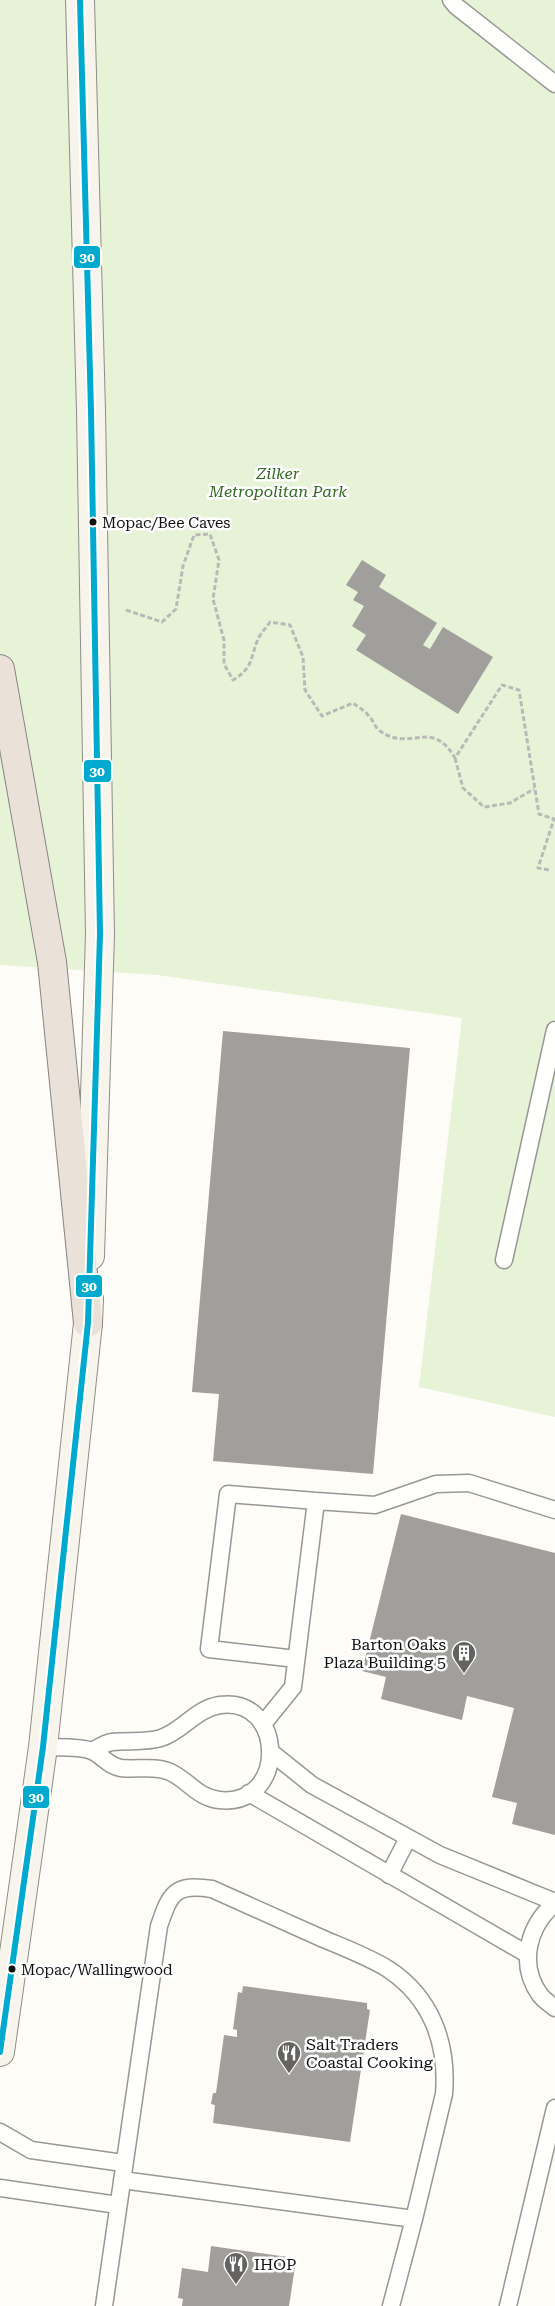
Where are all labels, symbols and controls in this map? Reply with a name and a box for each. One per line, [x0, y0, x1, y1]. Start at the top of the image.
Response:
line badge: 30 [73, 245, 101, 269]
text: 30 [79, 249, 95, 265]
park label: Zilker Metropolitan Park [208, 464, 347, 501]
place label: Mopac/Bee Caves [102, 514, 230, 532]
marker: Mopac/Bee Caves [88, 517, 98, 527]
line badge: 30 [83, 759, 112, 783]
text: 30 [89, 763, 105, 779]
line badge: 30 [75, 1274, 103, 1298]
text: 30 [81, 1278, 97, 1294]
place label: Barton Oaks Plaza Building 5 [324, 1635, 446, 1672]
building icon: Barton Oaks Plaza Building 5 [451, 1640, 477, 1674]
line badge: 30 [22, 1785, 50, 1809]
text: 30 [28, 1789, 44, 1805]
place label: Mopac/Wallingwood [21, 1961, 173, 1979]
marker: Mopac/Wallingwood [7, 1964, 17, 1974]
place label: Salt Traders Coastal Cooking [306, 2035, 434, 2072]
restaurant icon: Salt Traders Coastal Cooking [276, 2040, 302, 2074]
restaurant icon: IHOP [223, 2251, 249, 2285]
place label: IHOP [254, 2255, 296, 2274]

